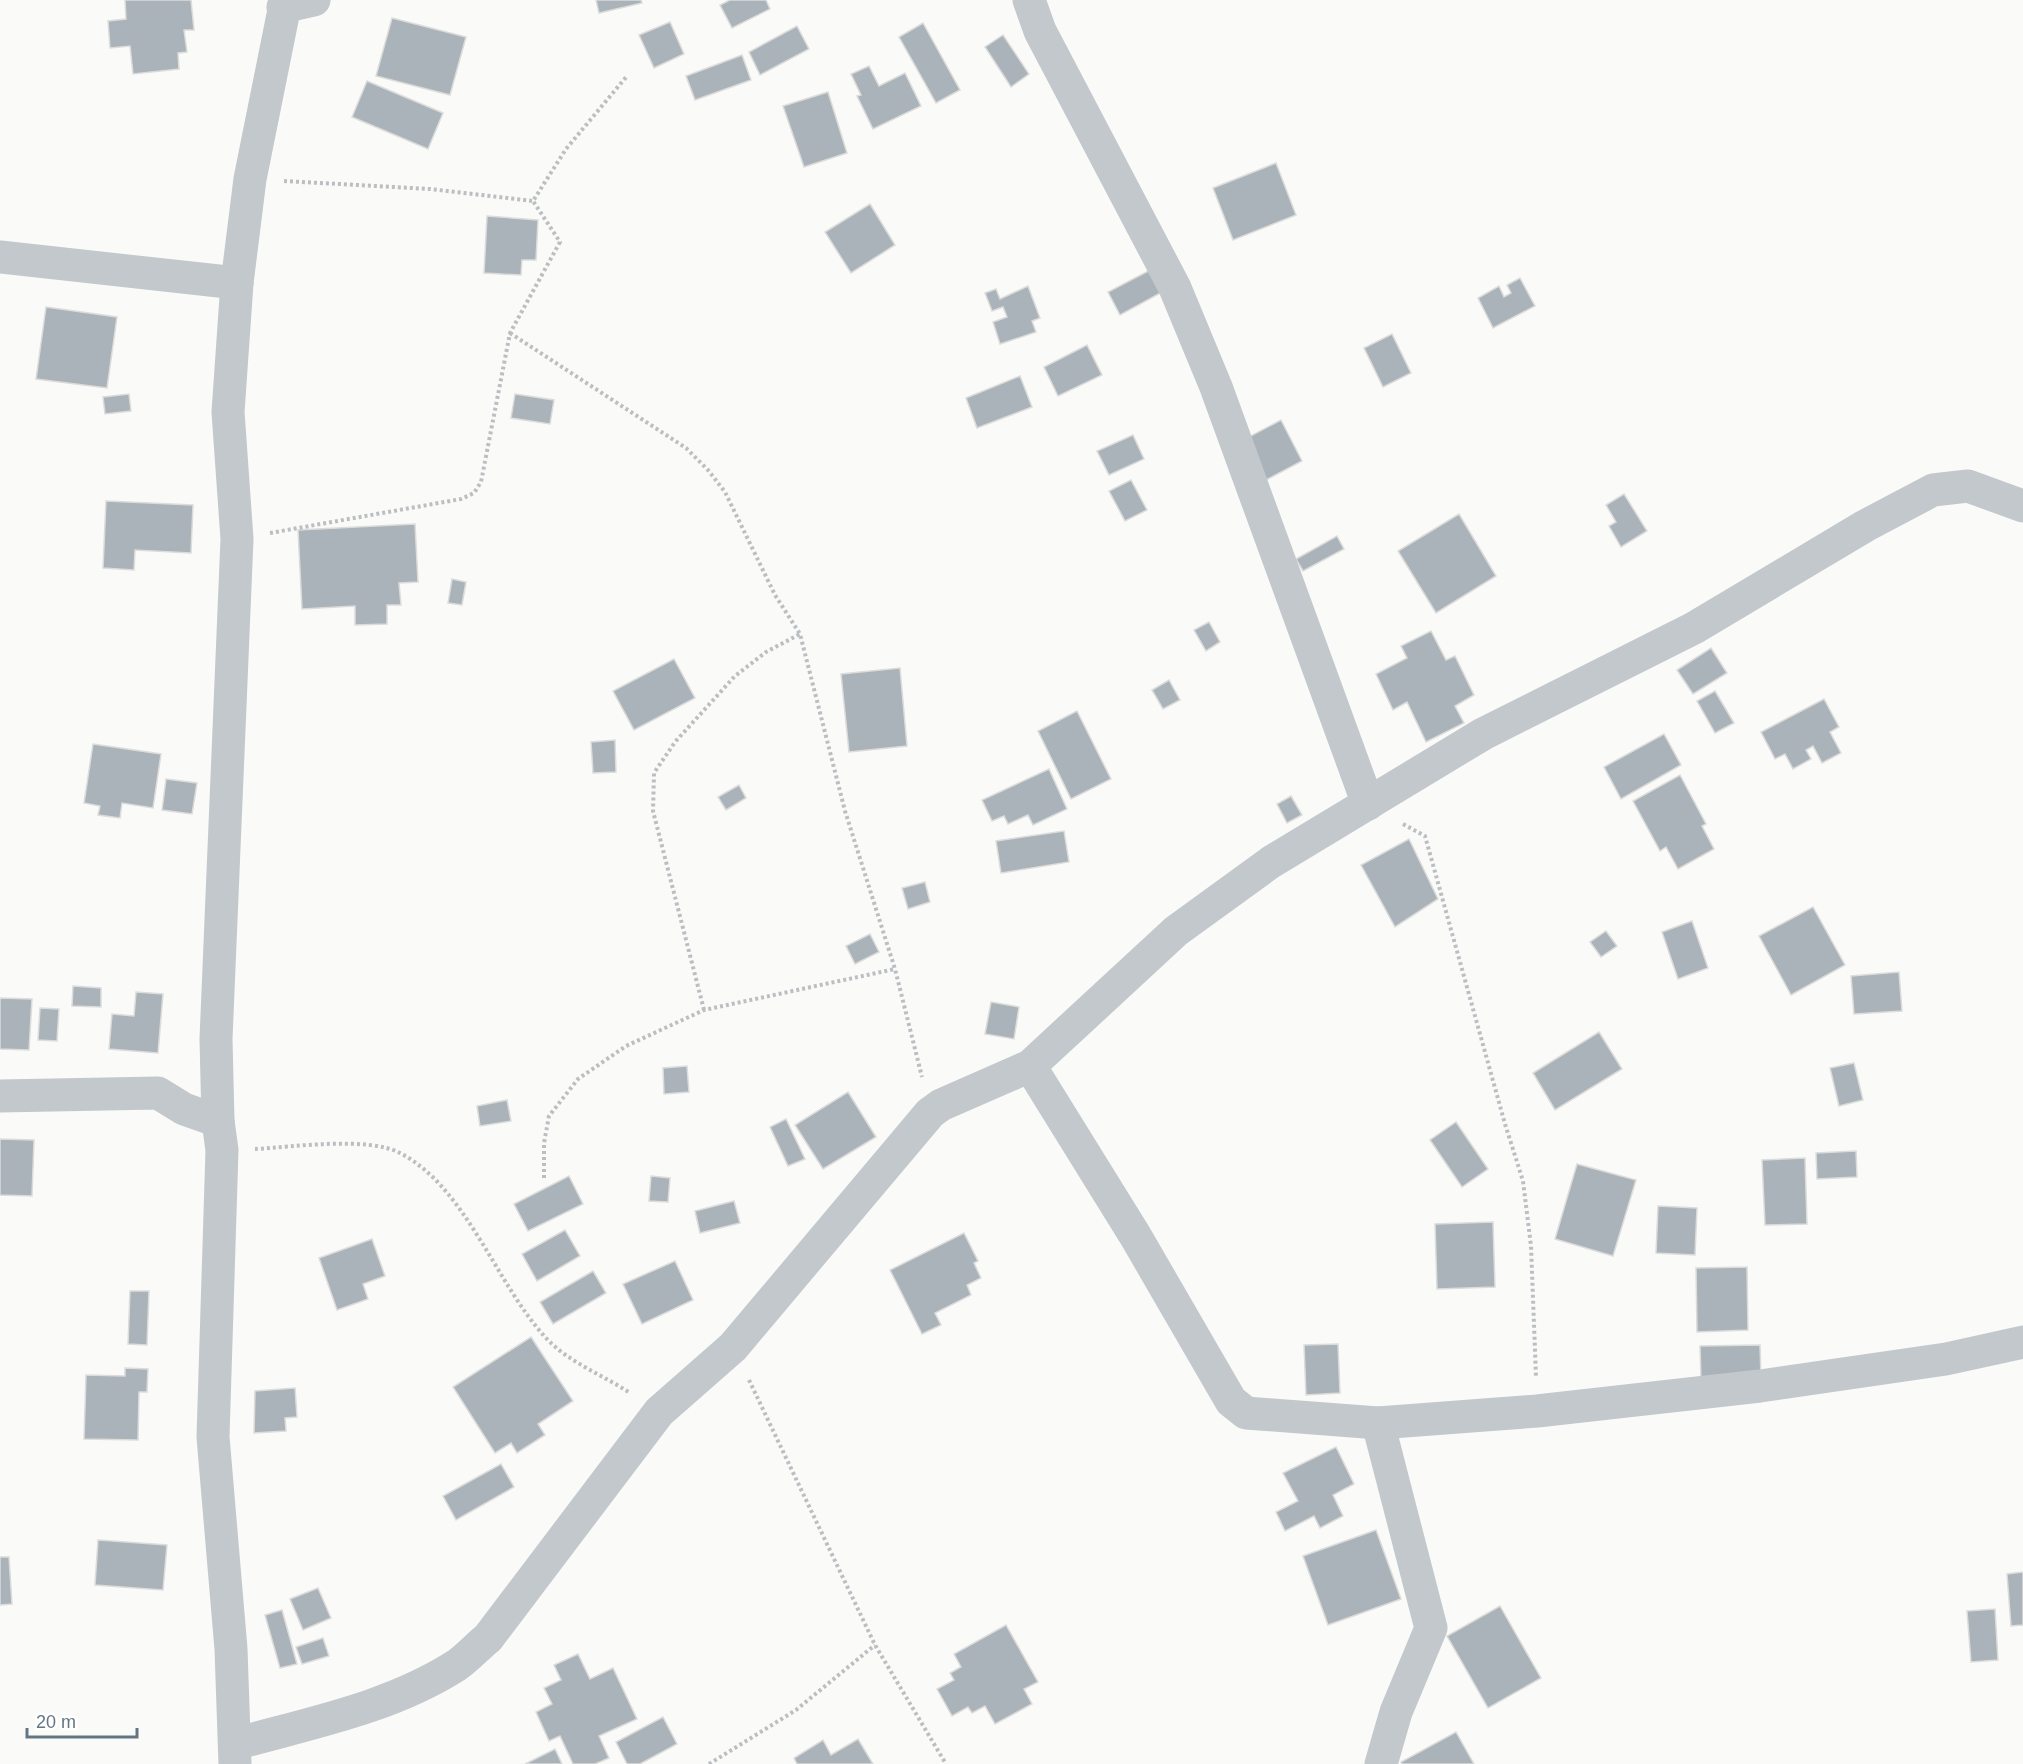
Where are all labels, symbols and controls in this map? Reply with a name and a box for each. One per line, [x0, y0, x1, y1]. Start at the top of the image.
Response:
scale bar [27, 1701, 136, 1739]
text: 20 m [36, 1712, 76, 1732]

